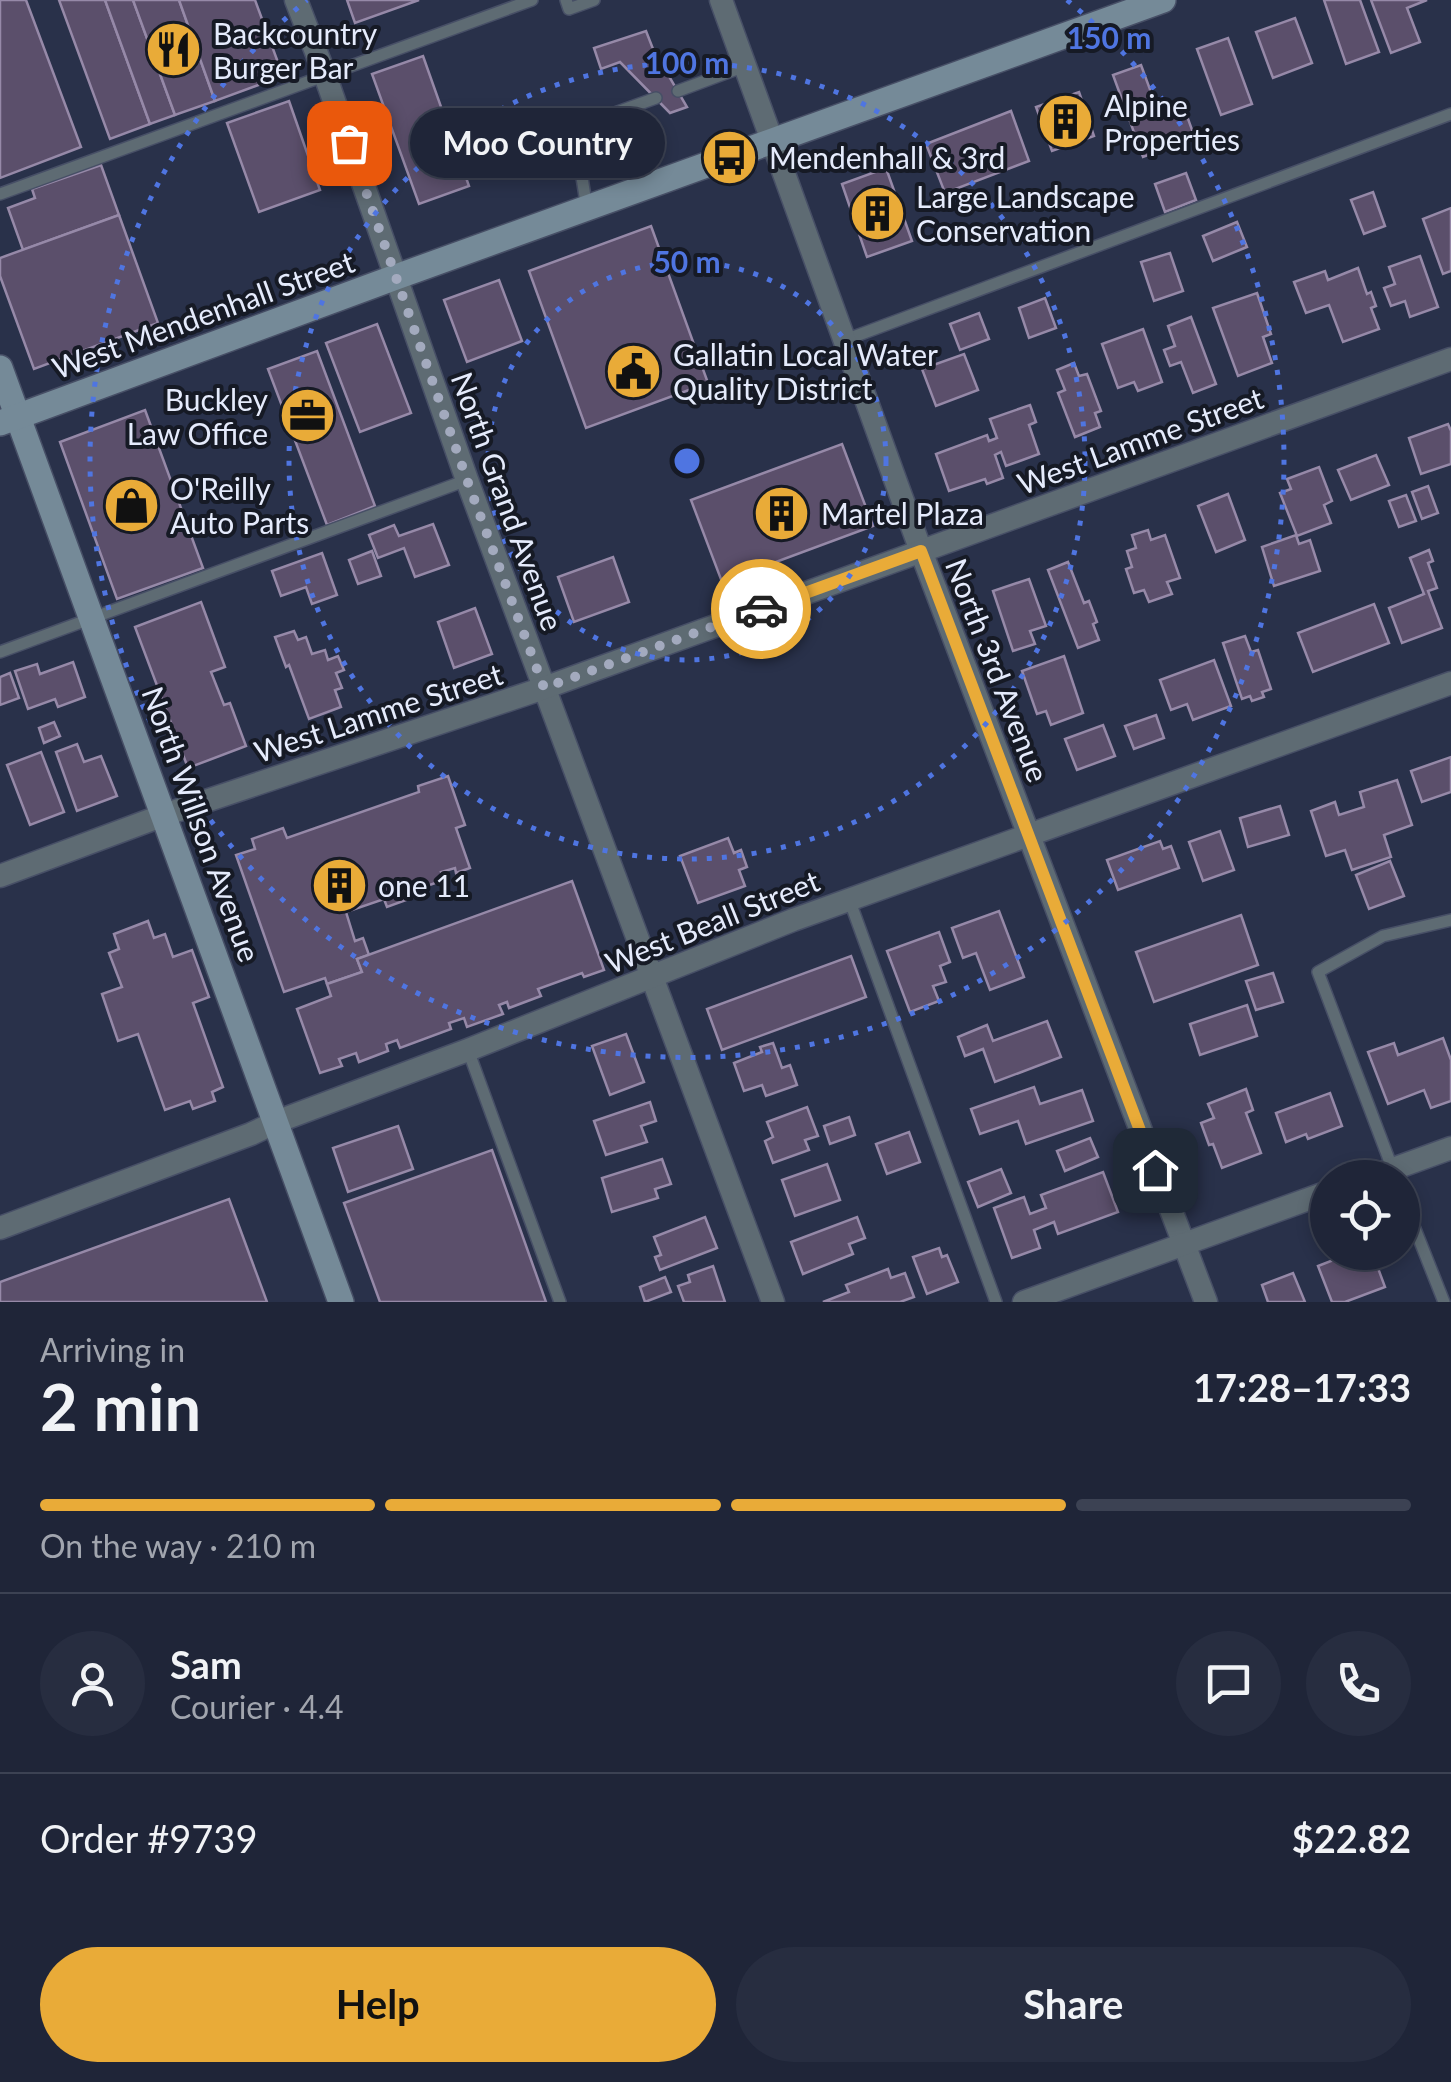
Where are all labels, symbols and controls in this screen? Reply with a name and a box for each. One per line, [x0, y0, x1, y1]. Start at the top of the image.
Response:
place label: Backcountry Burger Bar [213, 15, 378, 85]
text: 150 m [1067, 19, 1151, 55]
restaurant icon: Backcountry Burger Bar [144, 20, 204, 80]
text: 100 m [645, 44, 729, 80]
place label: Alpine Properties [1104, 87, 1240, 157]
building icon: Alpine Properties [1035, 92, 1095, 152]
pin [307, 101, 392, 186]
callout: Moo Country [409, 108, 664, 178]
icon: bag [322, 116, 377, 171]
text: Moo Country [442, 123, 633, 162]
bus stop icon: Mendenhall & 3rd [700, 127, 760, 187]
place label: Mendenhall & 3rd [769, 139, 1005, 175]
place label: Large Landscape Conservation [916, 178, 1135, 248]
building icon: Large Landscape Conservation [847, 183, 907, 243]
street label: West Mendenhall Street [47, 243, 359, 385]
text: 50 m [653, 243, 721, 279]
place label: Gallatin Local Water Quality District [673, 336, 938, 406]
public building icon: Gallatin Local Water Quality District [604, 341, 664, 401]
street label: North Grand Avenue [445, 367, 571, 635]
street label: West Lamme Street [1012, 379, 1268, 501]
place label: Buckley Law Office [127, 381, 269, 451]
office icon: Buckley Law Office [277, 386, 337, 446]
centre of rings [669, 443, 705, 479]
place label: O'Reilly Auto Parts [170, 470, 309, 540]
shop icon: O'Reilly Auto Parts [101, 475, 161, 535]
building icon: Martel Plaza [752, 483, 812, 543]
place label: Martel Plaza [821, 495, 984, 531]
street label: North 3rd Avenue [939, 553, 1057, 787]
courier [711, 559, 811, 659]
icon: car [734, 582, 789, 637]
street label: West Lamme Street [249, 655, 507, 769]
street label: North Willson Avenue [135, 681, 269, 967]
building icon: one 11 [309, 855, 369, 915]
street label: West Beall Street [600, 862, 824, 980]
place label: one 11 [378, 867, 470, 903]
pin [1113, 1128, 1198, 1213]
icon: home [1128, 1143, 1183, 1198]
map controls [1310, 1160, 1420, 1270]
button: locate [1310, 1160, 1420, 1270]
text: Arriving in [40, 1330, 185, 1369]
text: 17:28–17:33 [1193, 1364, 1411, 1410]
text: 2 min [40, 1367, 201, 1445]
text: On the way · 210 m [40, 1526, 316, 1565]
button: person [40, 1631, 145, 1736]
button: chat [1176, 1631, 1281, 1736]
button: phone [1306, 1631, 1411, 1736]
text: Sam [170, 1641, 242, 1687]
text: Courier · 4.4 [170, 1687, 344, 1726]
text: Order #9739 [40, 1815, 257, 1861]
text: $22.82 [1292, 1815, 1411, 1861]
button: Help [40, 1947, 716, 2062]
button: Share [736, 1947, 1411, 2062]

